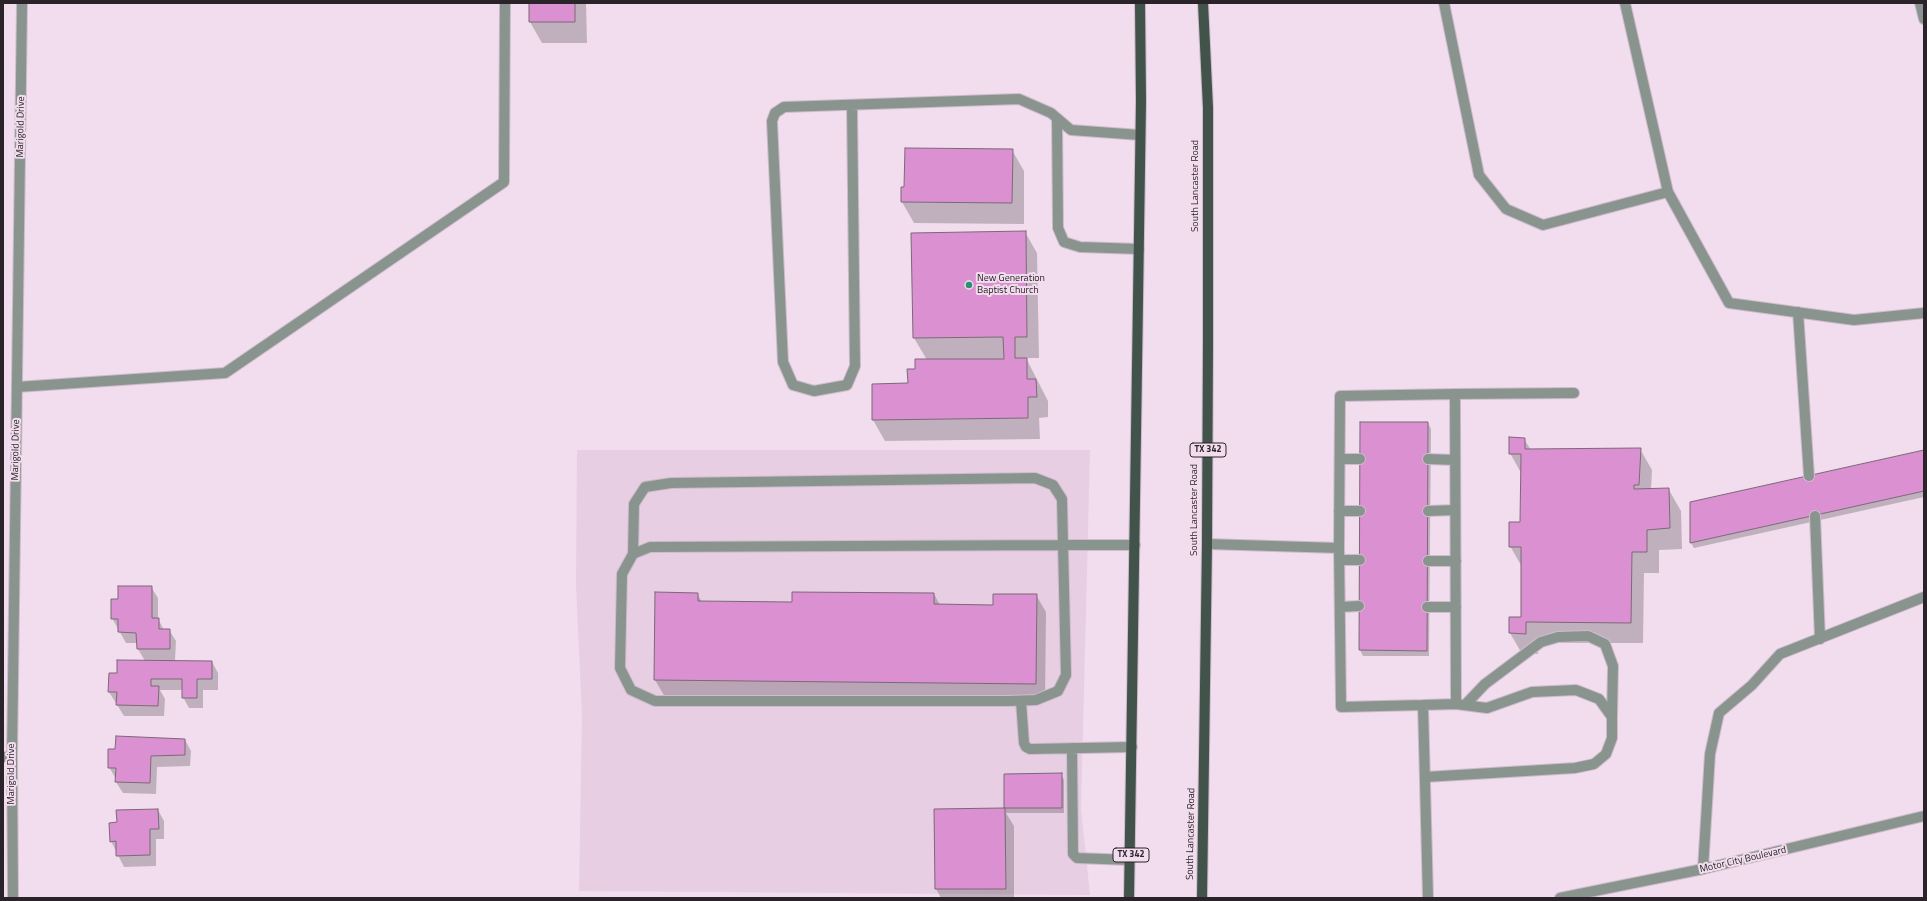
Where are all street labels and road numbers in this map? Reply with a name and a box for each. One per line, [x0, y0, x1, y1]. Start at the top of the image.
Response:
street label: Marigold Drive [14, 96, 28, 158]
street label: South Lancaster Road [1190, 140, 1202, 232]
street label: Marigold Drive [9, 419, 23, 481]
road number: TX 342 [1190, 443, 1226, 457]
street label: South Lancaster Road [1189, 464, 1201, 556]
street label: Marigold Drive [6, 743, 18, 805]
street label: South Lancaster Road [1184, 788, 1198, 880]
street label: Motor City Boulevard [1698, 844, 1788, 876]
road number: TX 342 [1113, 848, 1149, 862]

